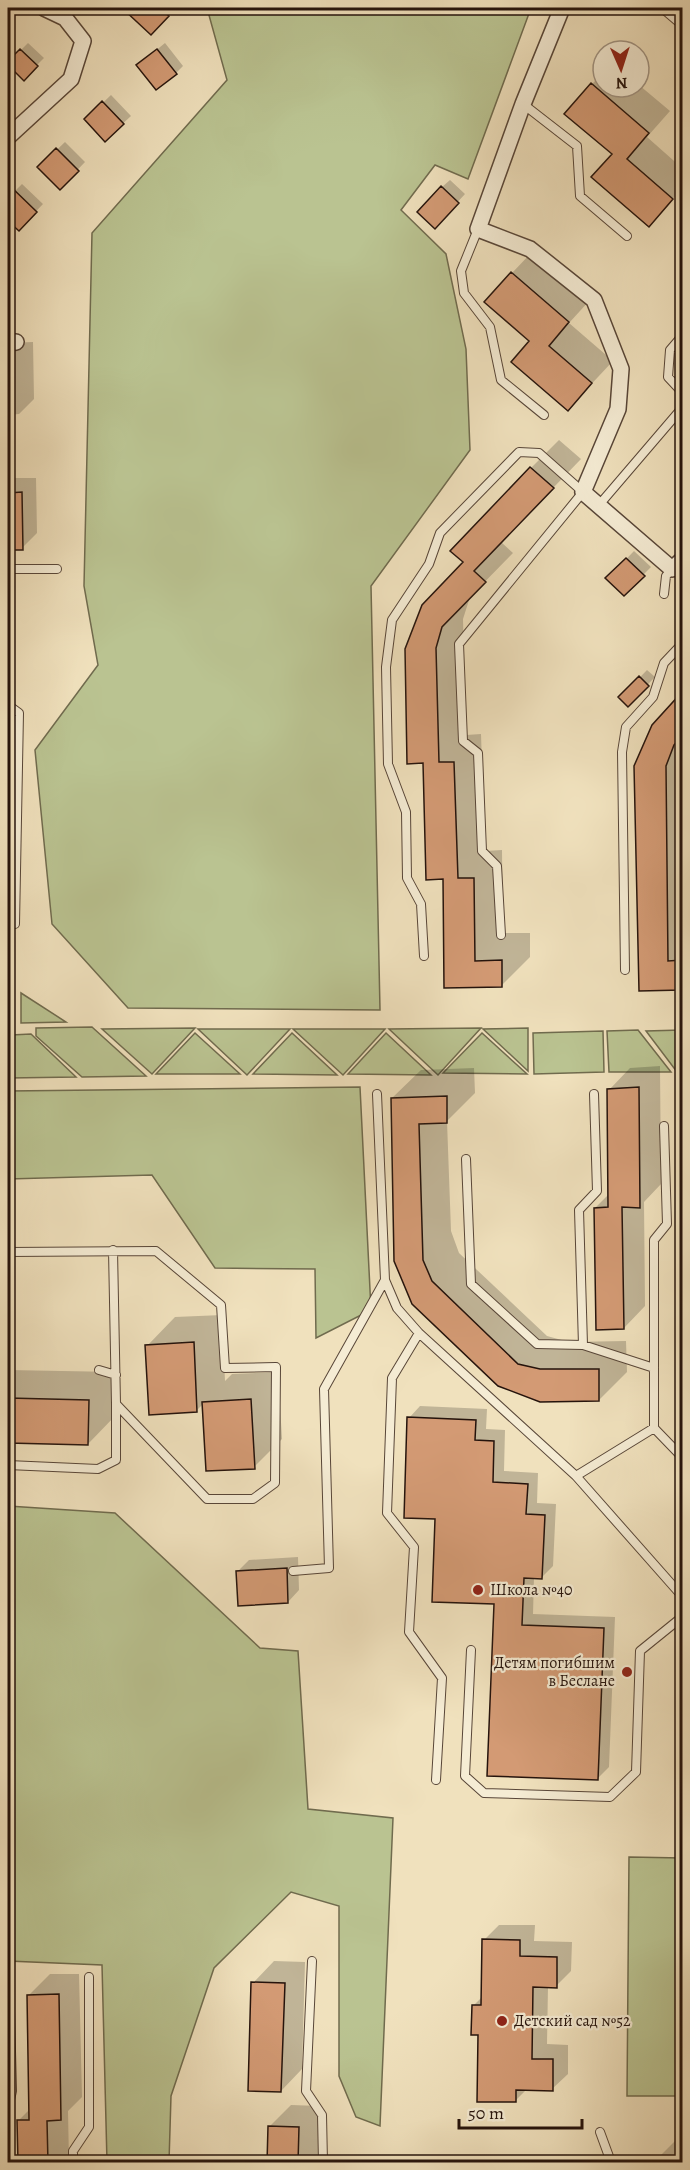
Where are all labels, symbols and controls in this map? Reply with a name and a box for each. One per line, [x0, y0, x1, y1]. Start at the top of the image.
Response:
north arrow [591, 39, 651, 99]
text: N [615, 72, 628, 94]
place label: Школа №40 [490, 1579, 572, 1601]
marker: Школа №40 [471, 1583, 485, 1597]
place label: Детям погибшим в Беслане [494, 1652, 615, 1692]
marker: Детям погибшим в Беслане [620, 1665, 634, 1679]
place label: Детский сад №52 [514, 2010, 631, 2032]
marker: Детский сад №52 [495, 2014, 509, 2028]
scale bar [459, 2092, 582, 2130]
text: 50 m [468, 2101, 504, 2125]

